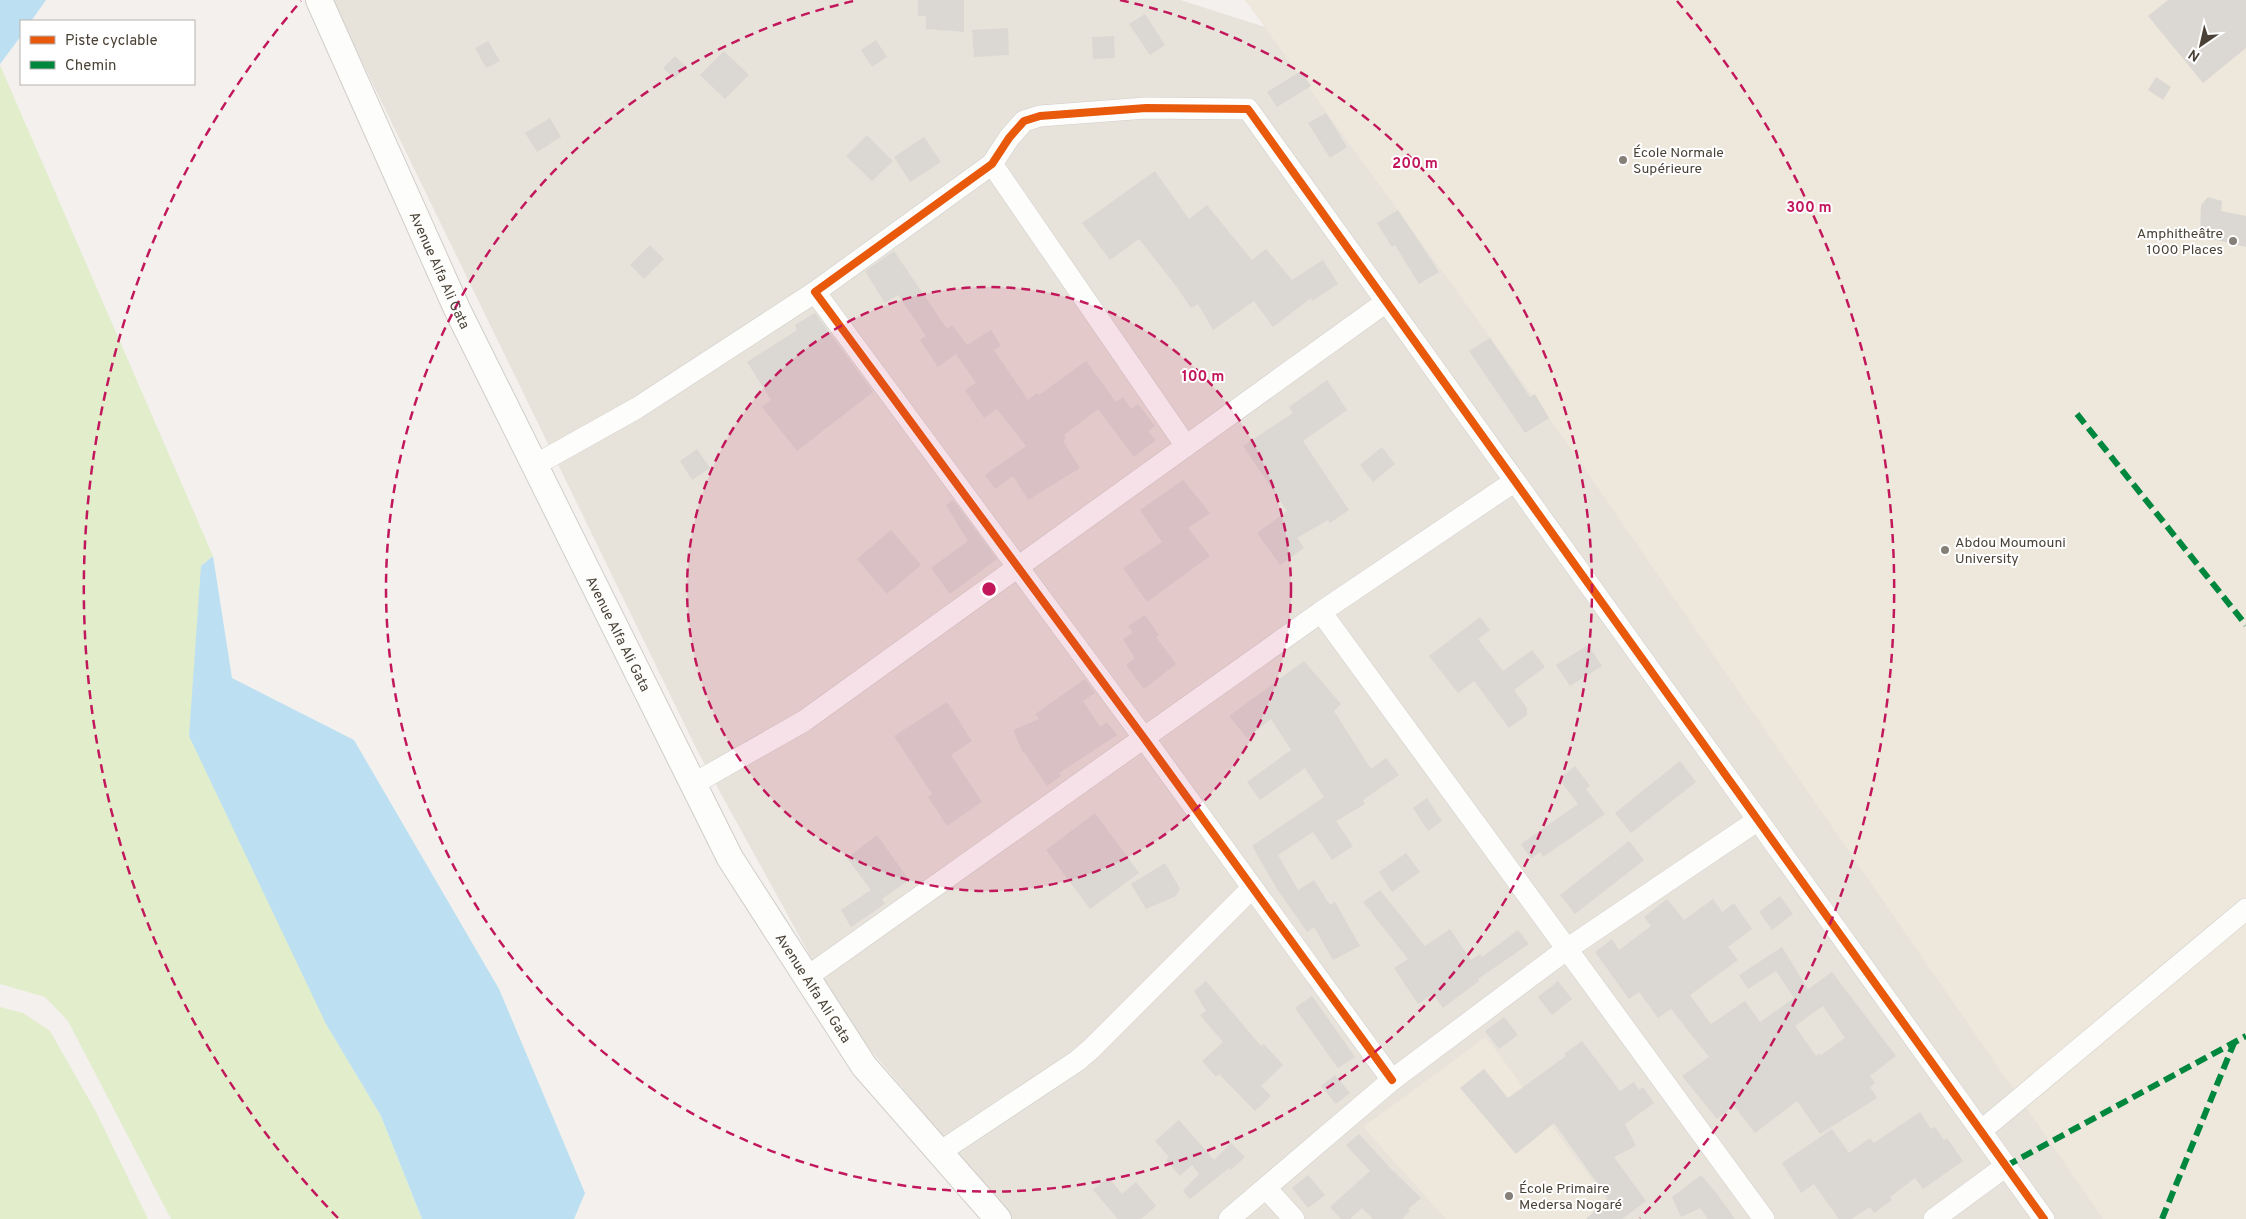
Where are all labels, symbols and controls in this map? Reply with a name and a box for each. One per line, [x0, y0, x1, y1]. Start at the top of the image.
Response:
legend [20, 20, 195, 85]
north arrow [2176, 20, 2226, 70]
text: Piste cyclable [65, 32, 158, 51]
text: N [2186, 45, 2203, 64]
text: Chemin [65, 57, 117, 76]
place label: École Normale Supérieure [1633, 144, 1724, 178]
marker: École Normale Supérieure [1617, 154, 1629, 166]
text: 200 m [1392, 155, 1438, 174]
text: 300 m [1786, 199, 1832, 218]
street label: Avenue Alfa Ali Gata [405, 209, 473, 332]
place label: Amphitheâtre 1000 Places [2137, 226, 2223, 259]
marker: Amphitheâtre 1000 Places [2227, 235, 2239, 247]
text: 100 m [1182, 368, 1224, 387]
place label: Abdou Moumouni University [1955, 535, 2066, 568]
marker: Abdou Moumouni University [1939, 544, 1951, 556]
street label: Avenue Alfa Ali Gata [581, 574, 653, 695]
centre of rings [980, 580, 998, 598]
street label: Avenue Alfa Ali Gata [771, 931, 854, 1047]
place label: École Primaire Medersa Nogaré [1519, 1180, 1622, 1214]
marker: École Primaire Medersa Nogaré [1503, 1190, 1515, 1202]

